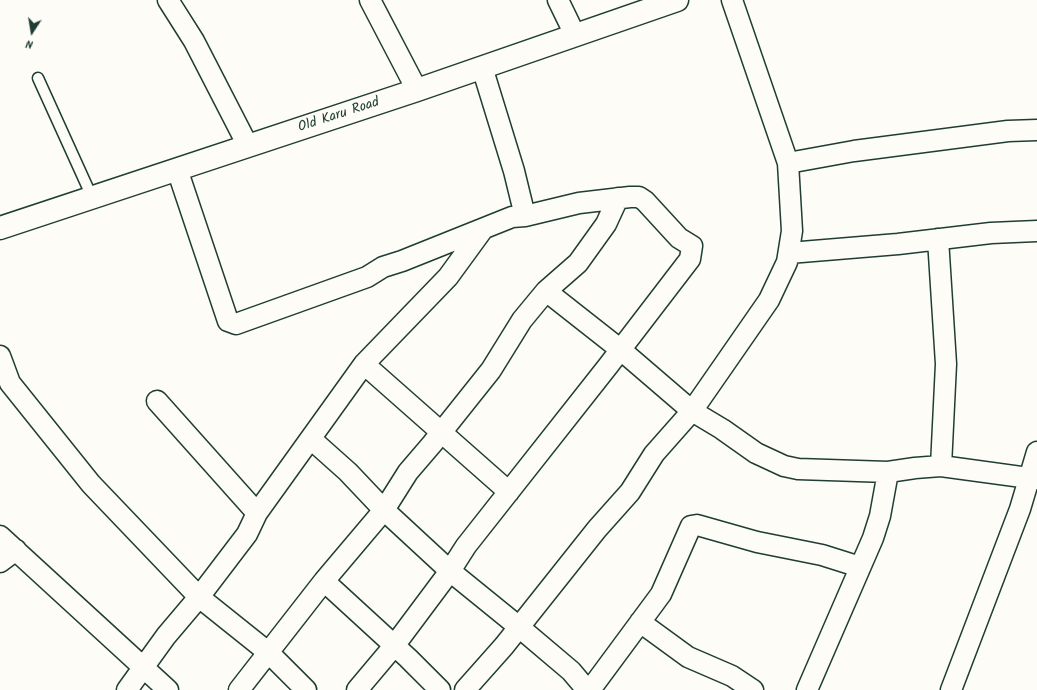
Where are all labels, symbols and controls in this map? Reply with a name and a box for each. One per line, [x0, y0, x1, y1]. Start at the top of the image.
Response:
north arrow [12, 12, 52, 52]
text: N [24, 34, 35, 53]
street label: Old Karu Road [296, 95, 382, 137]

